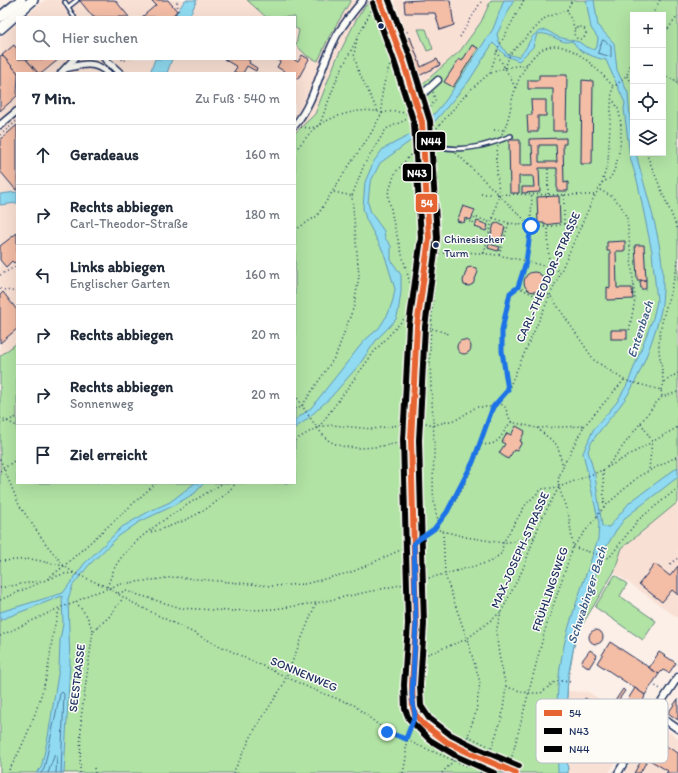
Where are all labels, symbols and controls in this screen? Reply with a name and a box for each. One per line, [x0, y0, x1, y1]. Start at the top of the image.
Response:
map controls [630, 12, 666, 156]
button: + [630, 12, 666, 48]
search box [16, 16, 296, 60]
unlabelled marker [376, 21, 386, 31]
icon: search [30, 27, 52, 49]
text: Hier suchen [62, 29, 138, 47]
button: − [630, 48, 666, 84]
button: locate [630, 84, 666, 120]
text: 7 Min. [32, 88, 76, 108]
text: Zu Fuß · 540 m [195, 91, 280, 106]
button: layers [630, 120, 666, 156]
line badge: N44 [416, 131, 446, 151]
text: N44 [421, 135, 442, 148]
icon: ahead [32, 144, 54, 166]
text: Geradeaus [70, 146, 139, 164]
text: 160 m [245, 147, 280, 162]
line badge: N43 [402, 163, 432, 182]
text: N43 [407, 167, 427, 180]
line badge: 54 [415, 193, 438, 213]
text: 54 [421, 197, 434, 210]
text: Rechts abbiegen [70, 198, 173, 216]
icon: right [32, 204, 54, 226]
text: 180 m [245, 207, 280, 222]
street label: CARL-THEODOR-STRASSE [513, 209, 583, 344]
text: Carl-Theodor-Straße [70, 216, 188, 231]
route start [522, 217, 540, 235]
place label: Chinesischer Turm [444, 233, 505, 260]
marker: Chinesischer Turm [431, 240, 441, 250]
text: Links abbiegen [70, 258, 165, 276]
icon: left [32, 264, 54, 286]
text: 160 m [245, 267, 280, 282]
text: Englischer Garten [70, 276, 170, 291]
water label: Entenbach [624, 299, 656, 359]
icon: right [32, 324, 54, 346]
text: Rechts abbiegen [70, 326, 173, 344]
text: 20 m [251, 327, 280, 342]
text: Rechts abbiegen [70, 378, 173, 396]
icon: right [32, 384, 54, 406]
text: 20 m [251, 387, 280, 402]
text: Sonnenweg [70, 396, 134, 411]
icon: arrive [32, 444, 54, 466]
text: Ziel erreicht [70, 446, 147, 464]
street label: MAX-JOSEPH-STRASSE [488, 489, 552, 610]
water label: Schwabinger Bach [564, 544, 610, 646]
street label: FRÜHLINGSWEG [529, 545, 571, 633]
street label: SEESTRASSE [66, 643, 88, 713]
street label: SONNENWEG [268, 654, 340, 694]
legend [536, 699, 668, 763]
text: 54 [569, 707, 582, 720]
route end [378, 723, 396, 741]
text: N43 [569, 725, 589, 738]
text: N44 [569, 743, 590, 756]

